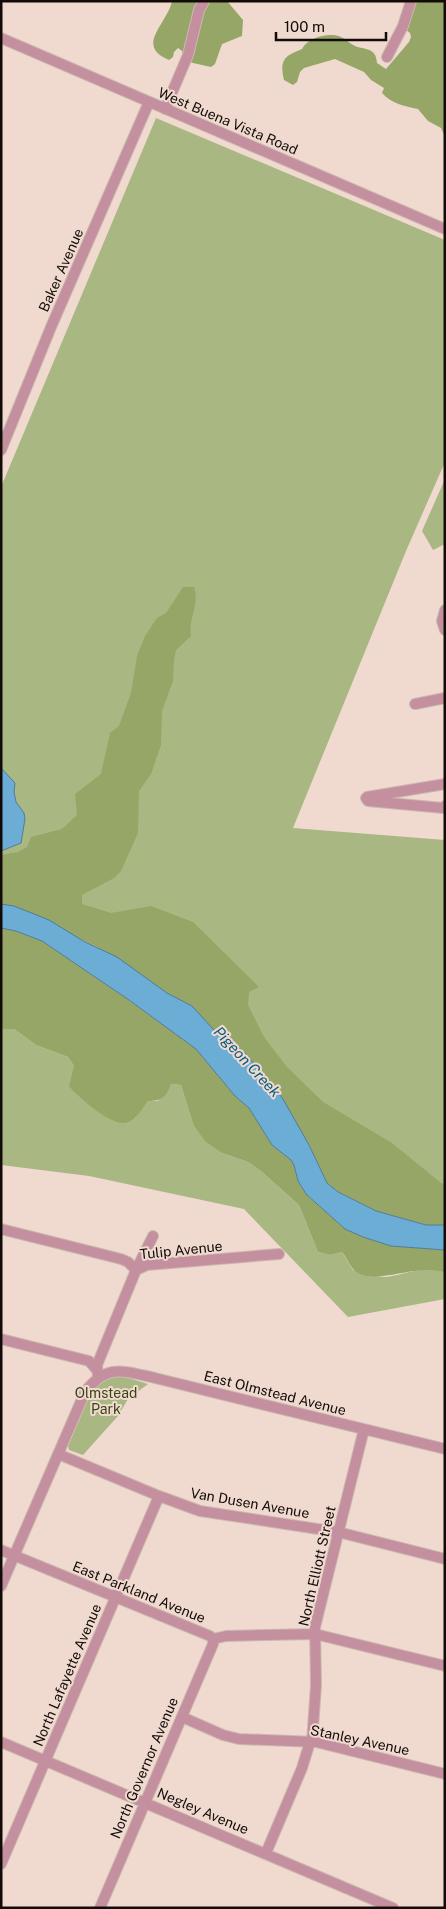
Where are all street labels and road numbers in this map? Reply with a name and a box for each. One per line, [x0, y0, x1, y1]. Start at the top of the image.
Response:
street label: West Buena Vista Road [156, 84, 300, 158]
street label: Baker Avenue [35, 226, 87, 314]
street label: Tulip Avenue [139, 1238, 223, 1262]
street label: East Olmstead Avenue [202, 1368, 348, 1418]
street label: Van Dusen Avenue [189, 1485, 311, 1521]
street label: North Elliott Street [295, 1504, 339, 1628]
street label: East Parkland Avenue [70, 1558, 208, 1626]
street label: North Lafayette Avenue [30, 1601, 104, 1749]
street label: North Governor Avenue [107, 1695, 181, 1841]
street label: Stanley Avenue [309, 1722, 411, 1758]
street label: Negley Avenue [155, 1785, 251, 1837]

